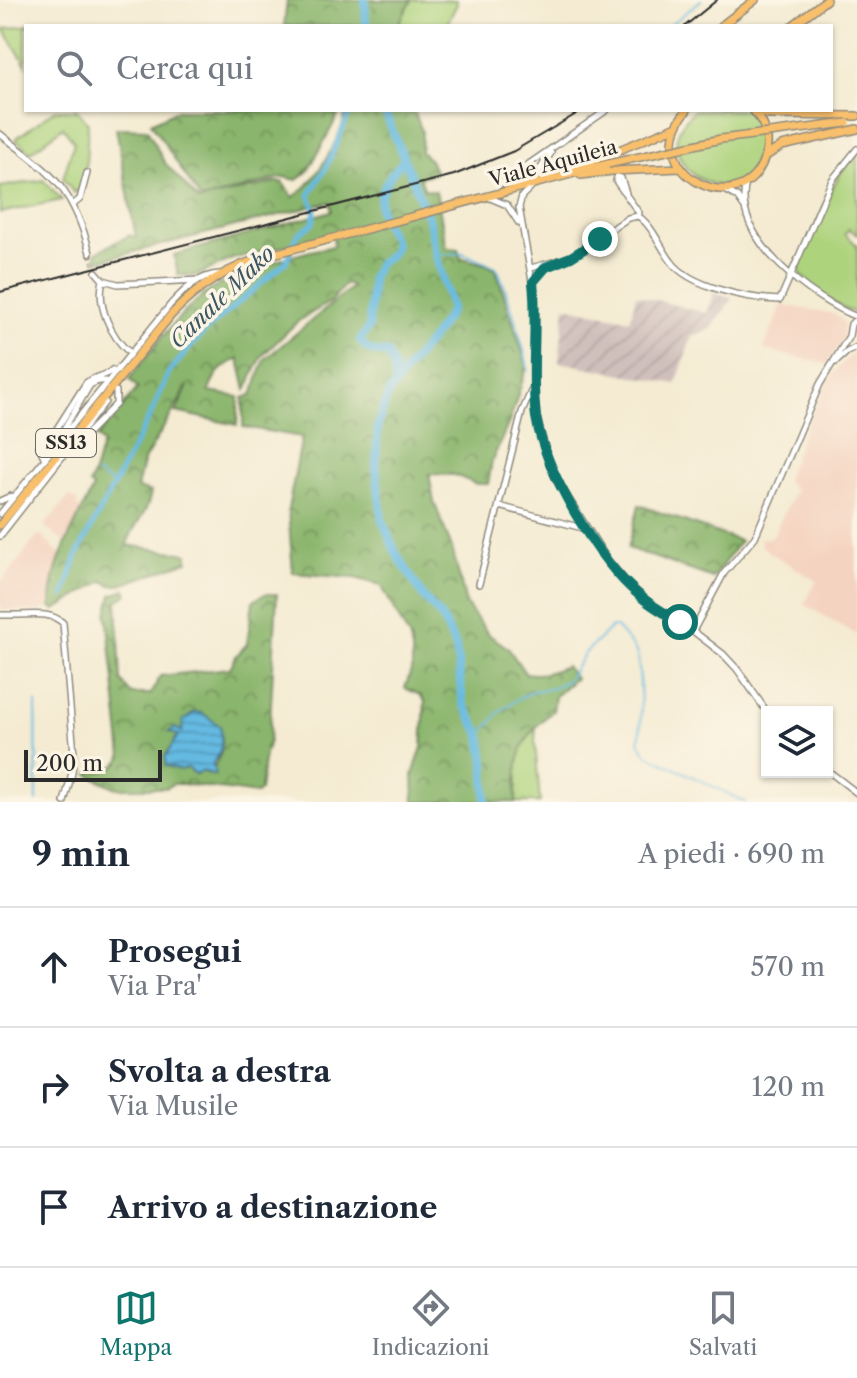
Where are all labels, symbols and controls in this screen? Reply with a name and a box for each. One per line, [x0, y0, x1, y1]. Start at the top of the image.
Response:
search box [24, 24, 833, 112]
icon: search [52, 46, 96, 90]
text: Cerca qui [116, 50, 253, 87]
street label: Viale Aquileia [485, 134, 620, 192]
route end [582, 221, 618, 257]
water label: Canale Mako [164, 240, 280, 354]
road number: SS13 [36, 429, 96, 457]
route start [662, 604, 698, 640]
map controls [761, 706, 833, 778]
button: layers [761, 706, 833, 778]
scale bar [24, 746, 162, 782]
text: 200 m [36, 750, 103, 777]
text: 9 min [32, 833, 130, 875]
text: A piedi · 690 m [638, 838, 825, 870]
text: Prosegui [108, 933, 242, 970]
icon: ahead [32, 945, 76, 989]
text: 570 m [750, 951, 825, 983]
text: Via Pra' [108, 970, 202, 1002]
text: Svolta a destra [108, 1053, 331, 1090]
icon: right [32, 1065, 76, 1109]
text: 120 m [751, 1071, 825, 1103]
text: Via Musile [108, 1090, 238, 1122]
icon: arrive [32, 1185, 76, 1229]
text: Arrivo a destinazione [108, 1189, 437, 1226]
tab: Mappa [100, 1286, 172, 1361]
tab: Indicazioni [372, 1286, 489, 1361]
tab: Salvati [689, 1286, 757, 1361]

